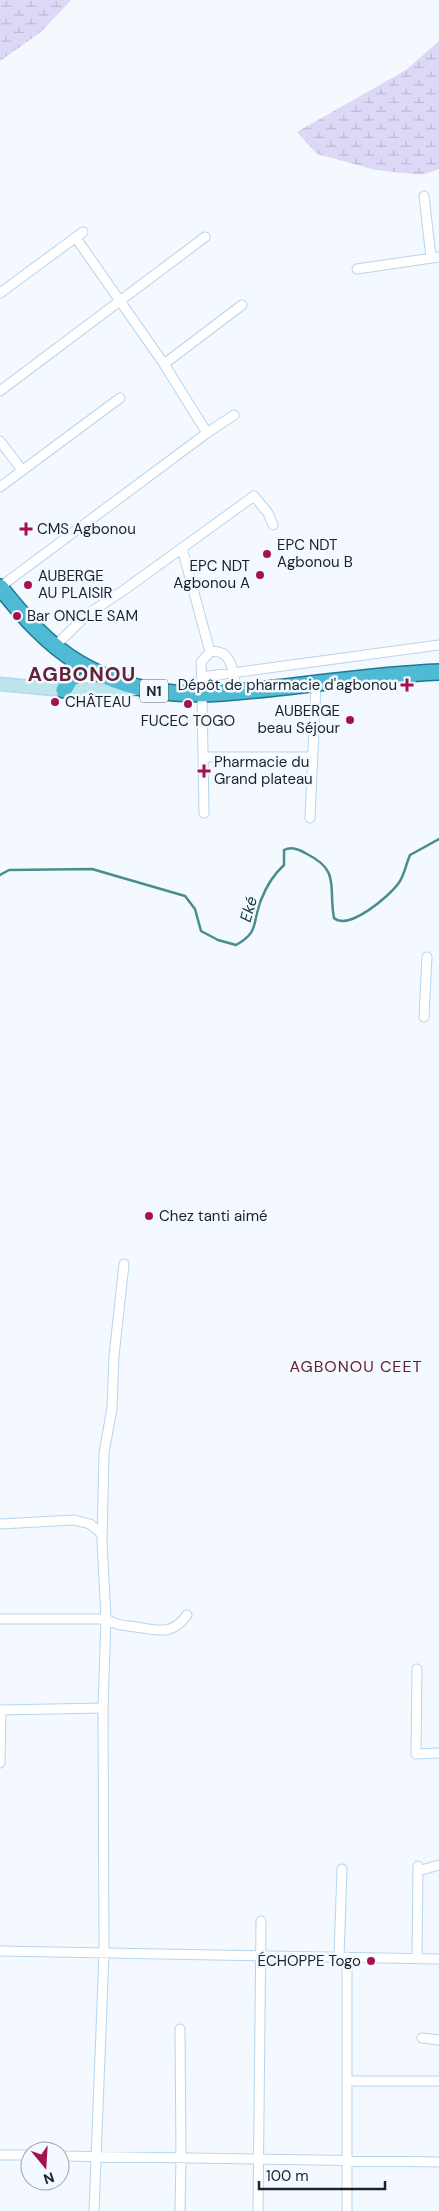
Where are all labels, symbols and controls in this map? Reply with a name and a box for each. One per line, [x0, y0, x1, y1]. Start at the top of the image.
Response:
place label: CMS Agbonou [37, 519, 136, 539]
marker: CMS Agbonou [19, 522, 33, 536]
place label: EPC NDT Agbonou B [277, 535, 353, 572]
marker: EPC NDT Agbonou B [261, 548, 273, 560]
place label: EPC NDT Agbonou A [173, 556, 250, 593]
place label: AUBERGE AU PLAISIR [38, 566, 113, 603]
marker: EPC NDT Agbonou A [254, 569, 266, 581]
marker: AUBERGE AU PLAISIR [22, 579, 34, 591]
place label: Bar ONCLE SAM [27, 606, 138, 626]
marker: Bar ONCLE SAM [11, 610, 23, 622]
district label: AGBONOU [28, 661, 136, 687]
place label: Dépôt de pharmacie d'agbonou [178, 675, 397, 695]
road number: N1 [140, 679, 168, 702]
marker: Dépôt de pharmacie d'agbonou [401, 679, 413, 691]
place label: CHÂTEAU [65, 692, 131, 712]
marker: CHÂTEAU [49, 696, 61, 708]
marker: FUCEC TOGO [182, 698, 194, 710]
place label: AUBERGE beau Séjour [257, 701, 340, 738]
place label: FUCEC TOGO [141, 711, 235, 731]
marker: AUBERGE beau Séjour [344, 714, 356, 726]
place label: Pharmacie du Grand plateau [214, 752, 313, 789]
marker: Pharmacie du Grand plateau [198, 765, 210, 777]
water label: Eké [235, 894, 262, 924]
place label: Chez tanti aimé [159, 1206, 268, 1226]
marker: Chez tanti aimé [143, 1210, 155, 1222]
district label: AGBONOU CEET [290, 1356, 422, 1377]
place label: ÉCHOPPE Togo [257, 1951, 361, 1971]
marker: ÉCHOPPE Togo [365, 1955, 377, 1967]
north arrow [20, 2141, 70, 2191]
scale bar [259, 2158, 385, 2190]
text: 100 m [266, 2166, 309, 2186]
text: N [41, 2168, 57, 2189]

